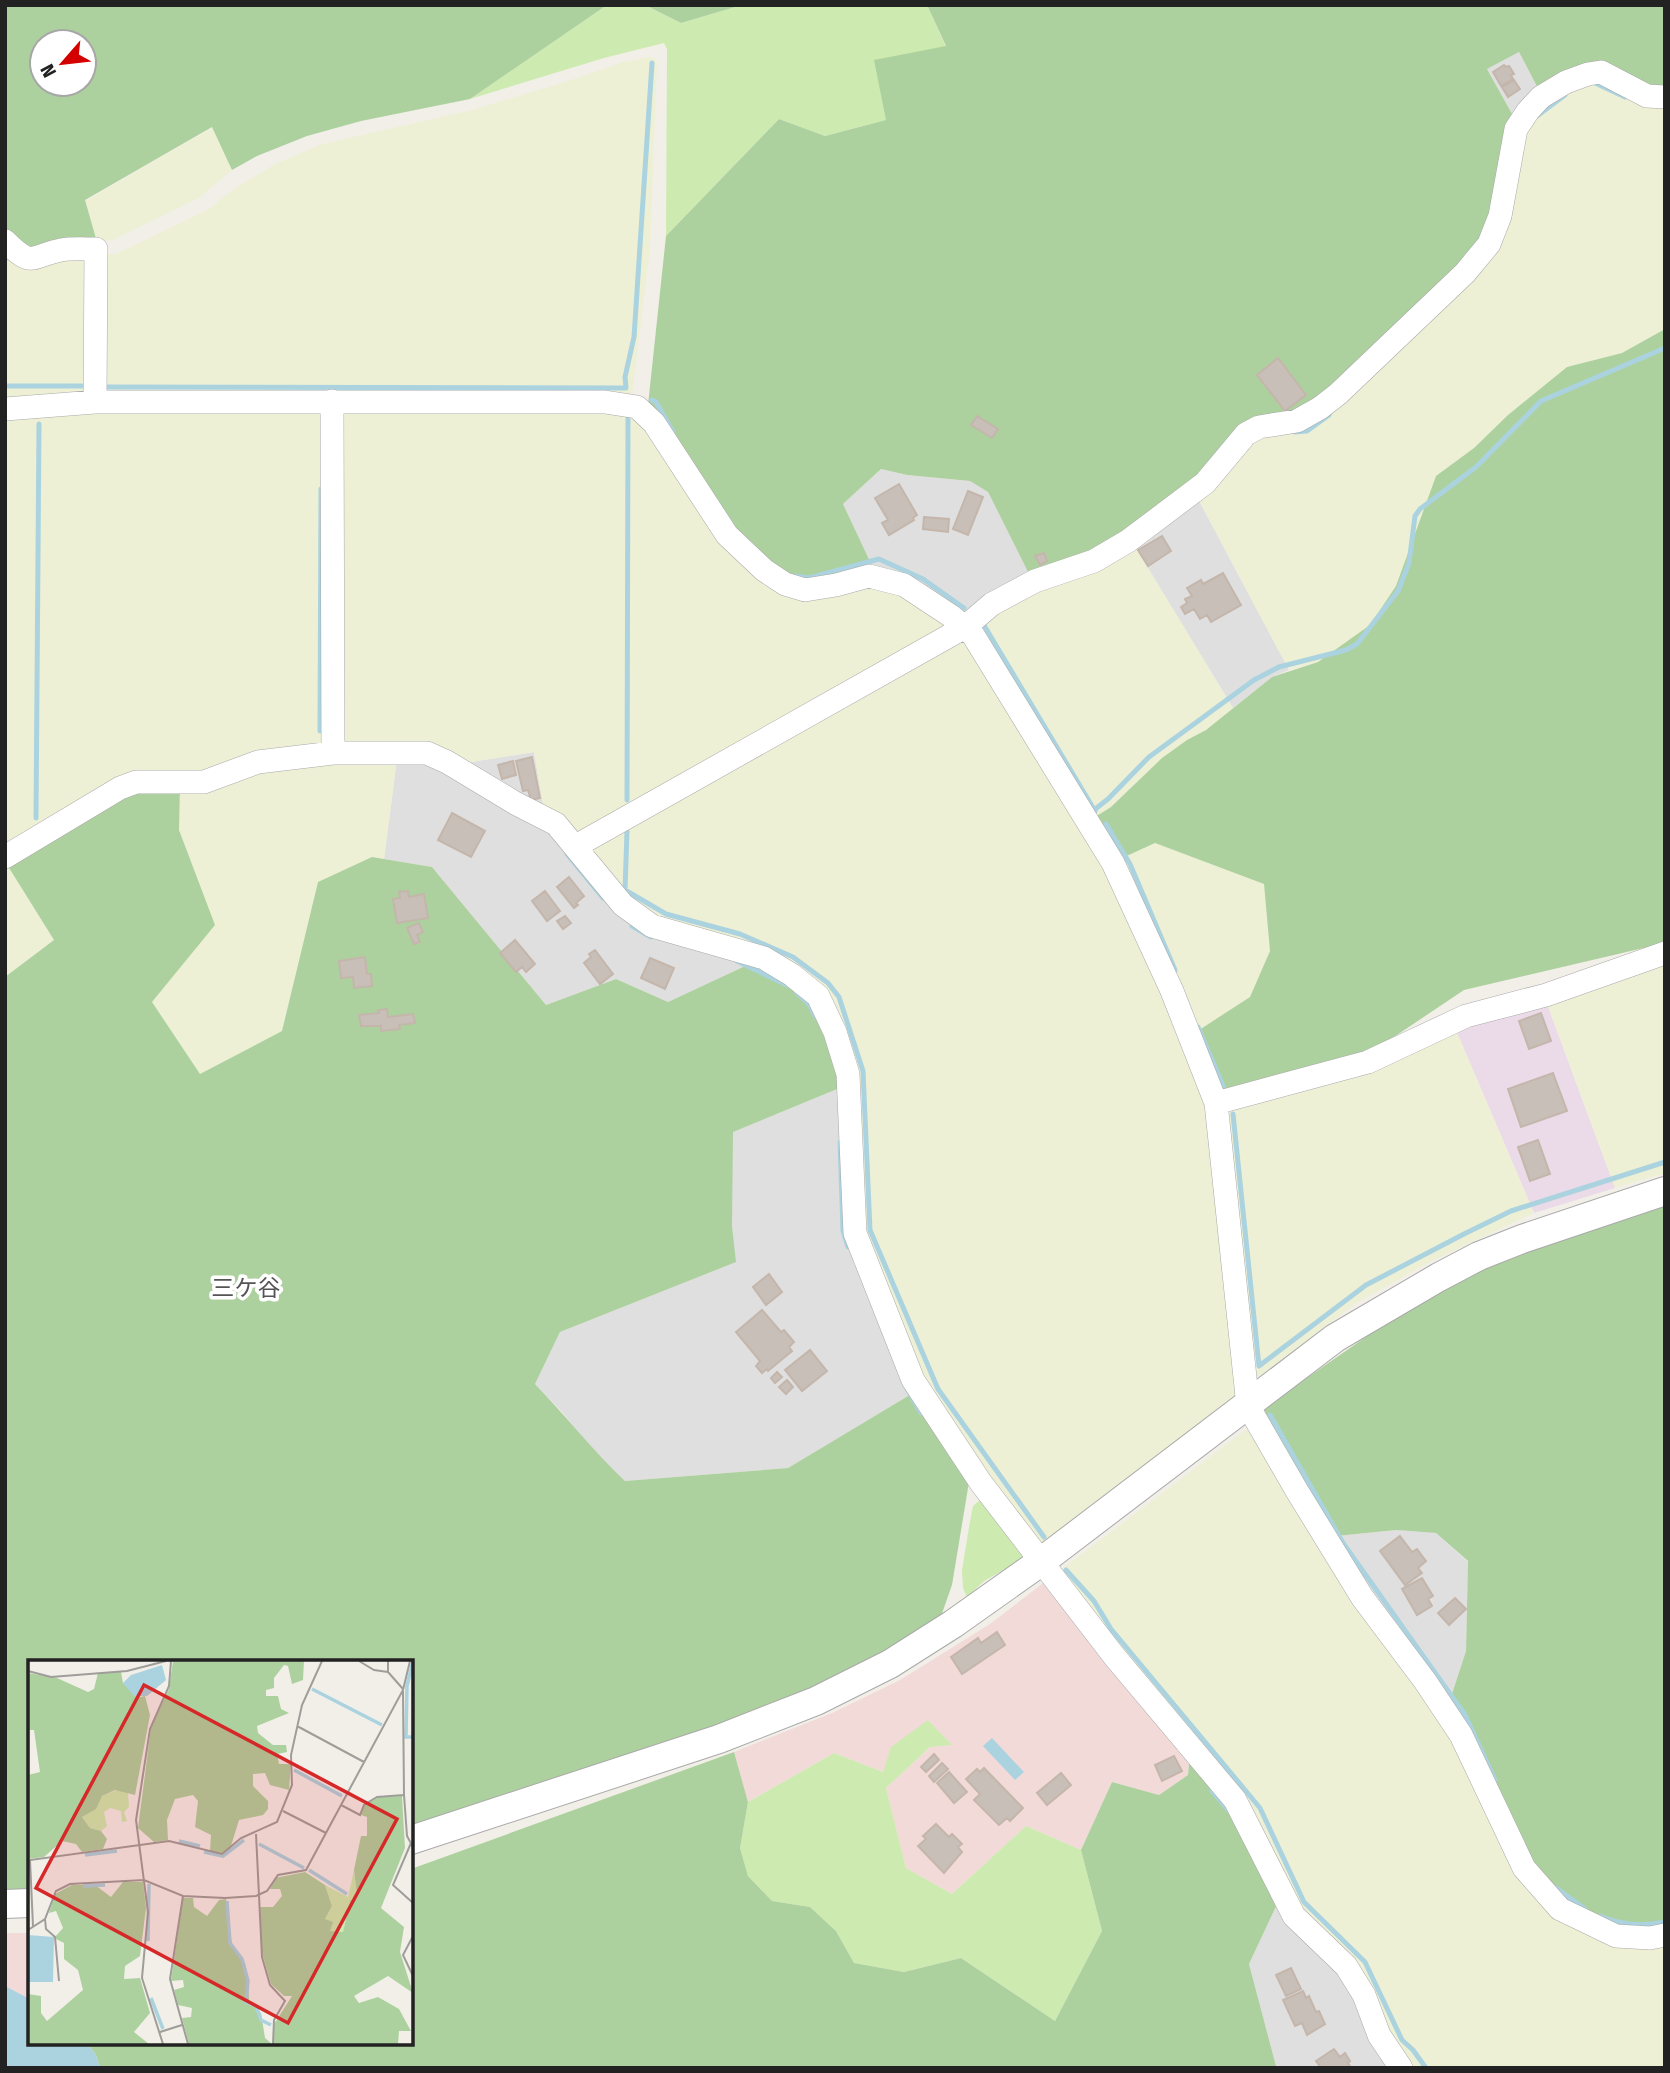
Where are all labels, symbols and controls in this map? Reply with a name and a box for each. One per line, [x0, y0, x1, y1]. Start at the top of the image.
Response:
north arrow [28, 28, 98, 98]
text: N [36, 60, 61, 81]
district label: 三ケ谷 [212, 1274, 281, 1302]
inset map [28, 1660, 413, 2045]

